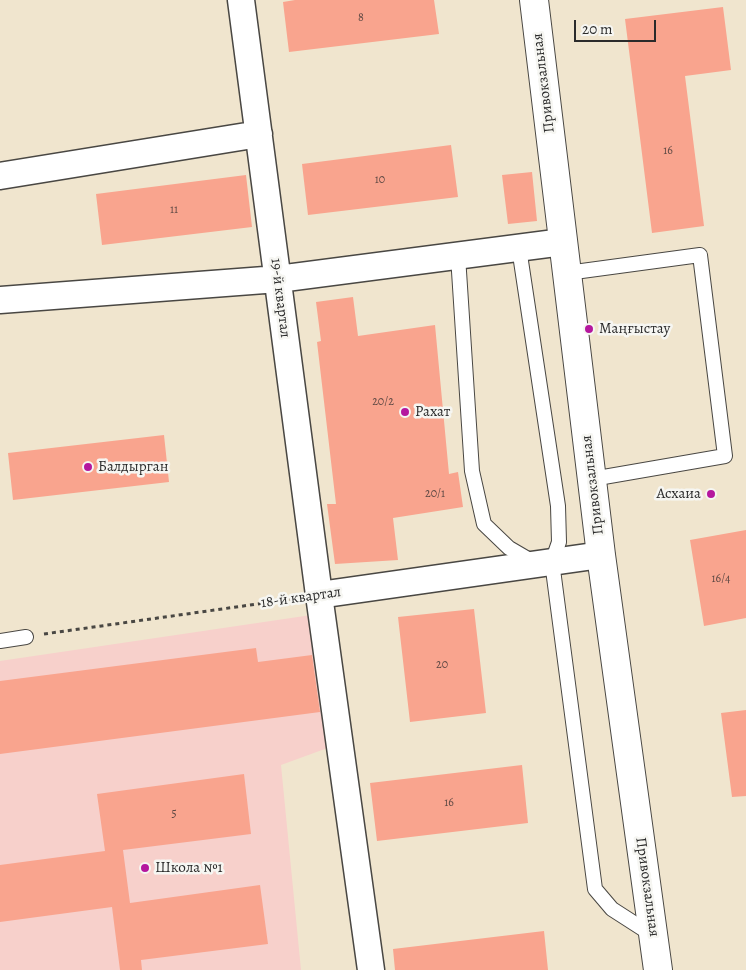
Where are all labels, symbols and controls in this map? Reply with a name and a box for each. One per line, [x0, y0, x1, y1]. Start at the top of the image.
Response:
scale bar [576, 10, 658, 42]
house number: 8 [358, 11, 364, 25]
text: 20 m [582, 19, 613, 39]
street label: Привокзальная [529, 32, 559, 134]
house number: 16 [663, 144, 673, 158]
house number: 10 [375, 173, 385, 187]
house number: 11 [170, 203, 178, 217]
street label: 19-й квартал [266, 257, 294, 339]
place label: Маңғыстау [599, 320, 670, 338]
marker: Маңғыстау [583, 323, 595, 335]
house number: 20/2 [372, 395, 394, 409]
place label: Рахат [415, 403, 451, 421]
marker: Рахат [399, 406, 411, 418]
street label: Привокзальная [578, 434, 608, 536]
place label: Балдырган [98, 458, 168, 476]
marker: Балдырган [82, 461, 94, 473]
place label: Асхаиа [657, 485, 701, 503]
house number: 20/1 [425, 487, 445, 501]
marker: Асхаиа [705, 488, 717, 500]
house number: 16/4 [711, 572, 731, 586]
street label: 18-й квартал [260, 583, 342, 613]
house number: 20 [436, 658, 448, 672]
house number: 16 [444, 796, 454, 810]
house number: 5 [171, 807, 177, 821]
street label: Привокзальная [631, 836, 663, 938]
place label: Школа №1 [155, 859, 223, 877]
marker: Школа №1 [139, 862, 151, 874]

